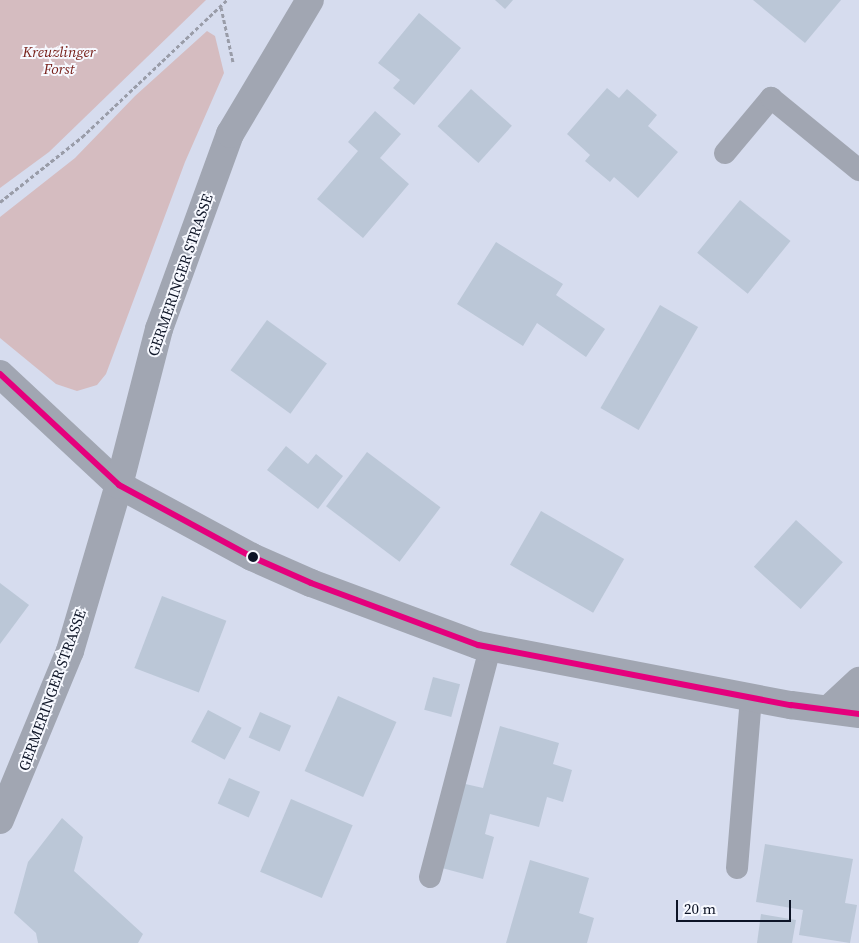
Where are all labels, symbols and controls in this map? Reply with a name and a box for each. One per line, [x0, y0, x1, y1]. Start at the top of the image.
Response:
park label: Kreuzlinger Forst [22, 42, 96, 77]
street label: GERMERINGER STRASSE [144, 191, 216, 359]
unlabelled marker [248, 552, 258, 562]
street label: GERMERINGER STRASSE [14, 607, 90, 773]
scale bar [679, 890, 794, 922]
text: 20 m [684, 898, 716, 919]

